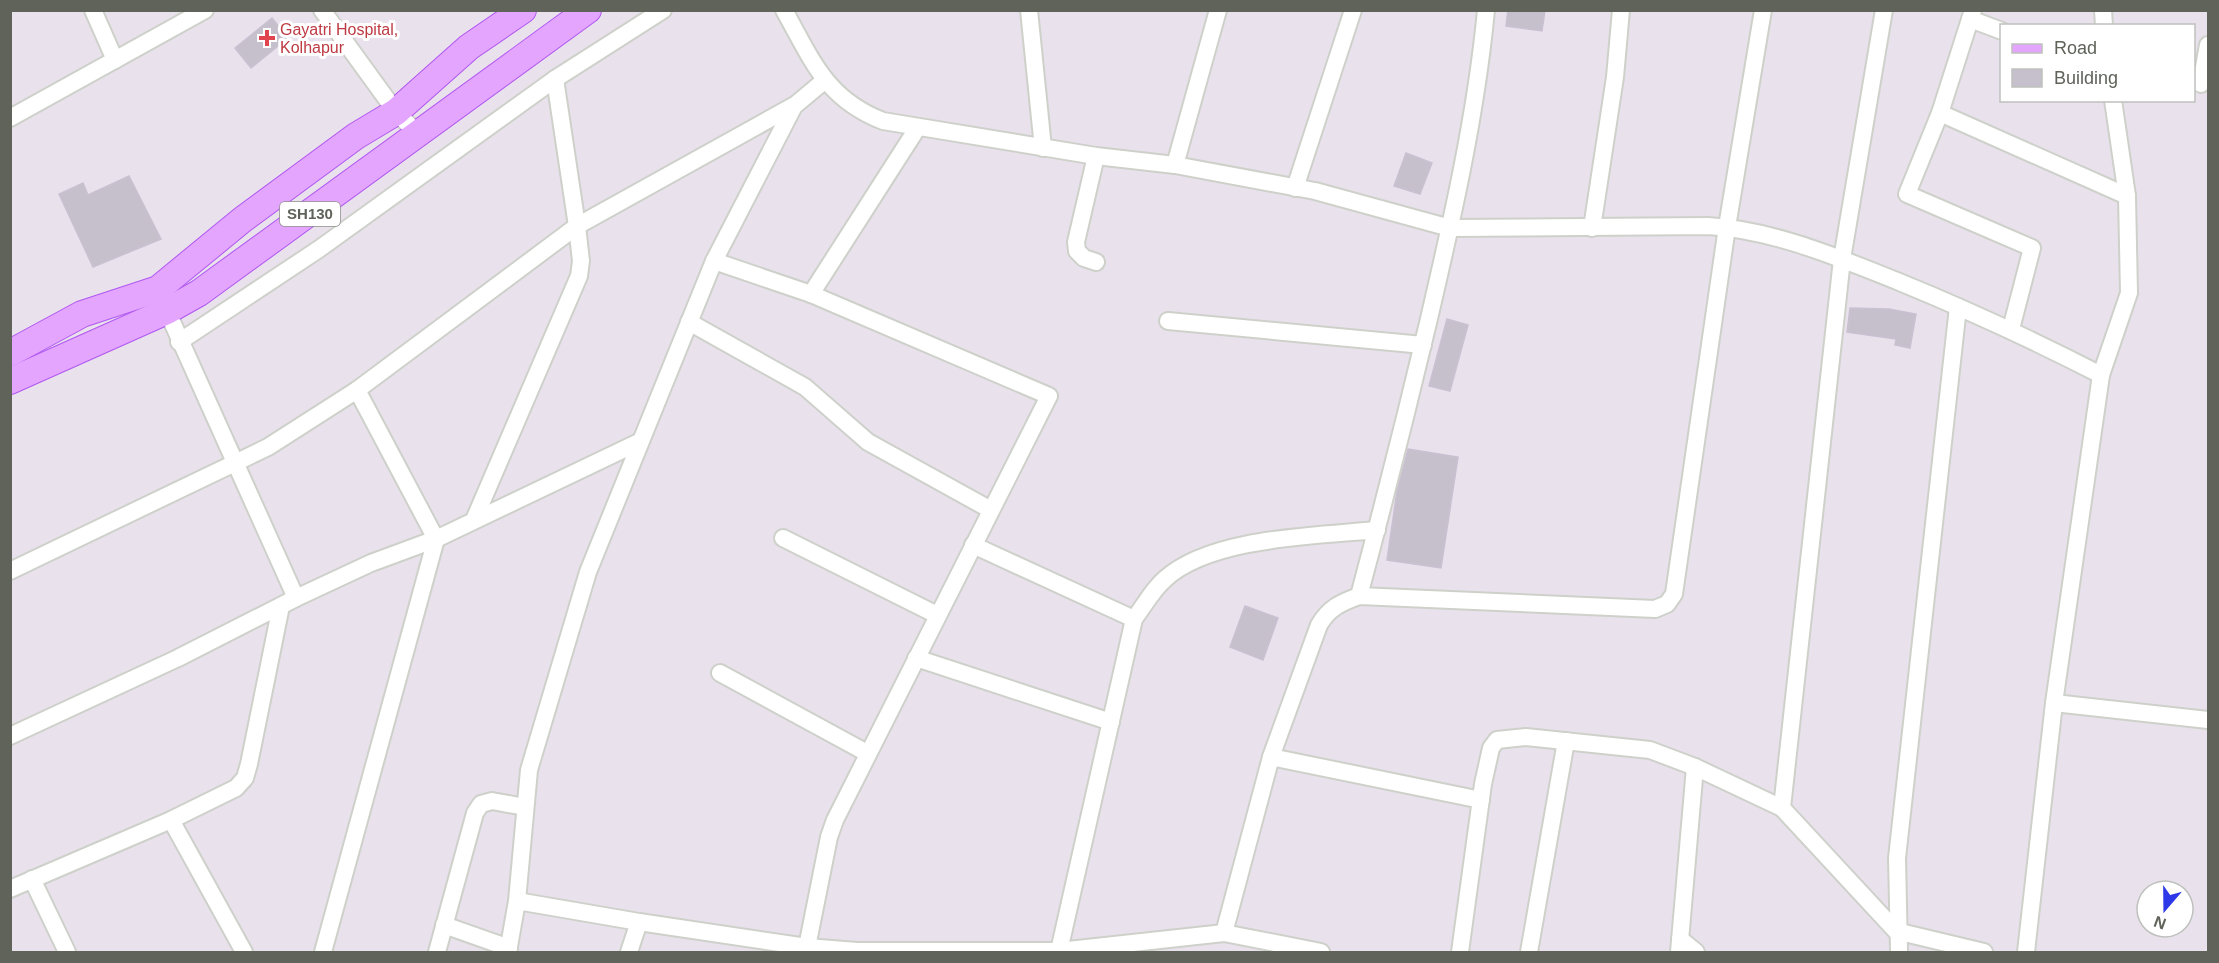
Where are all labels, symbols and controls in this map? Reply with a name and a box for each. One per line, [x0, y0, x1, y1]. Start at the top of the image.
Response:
place label: Gayatri Hospital, Kolhapur [280, 21, 398, 56]
legend [2000, 24, 2195, 102]
marker: Gayatri Hospital, Kolhapur [258, 29, 276, 47]
text: Road [2054, 38, 2097, 58]
text: Building [2054, 68, 2118, 88]
road number: SH130 [280, 202, 340, 226]
north arrow [2135, 879, 2195, 939]
text: N [2152, 913, 2168, 933]

